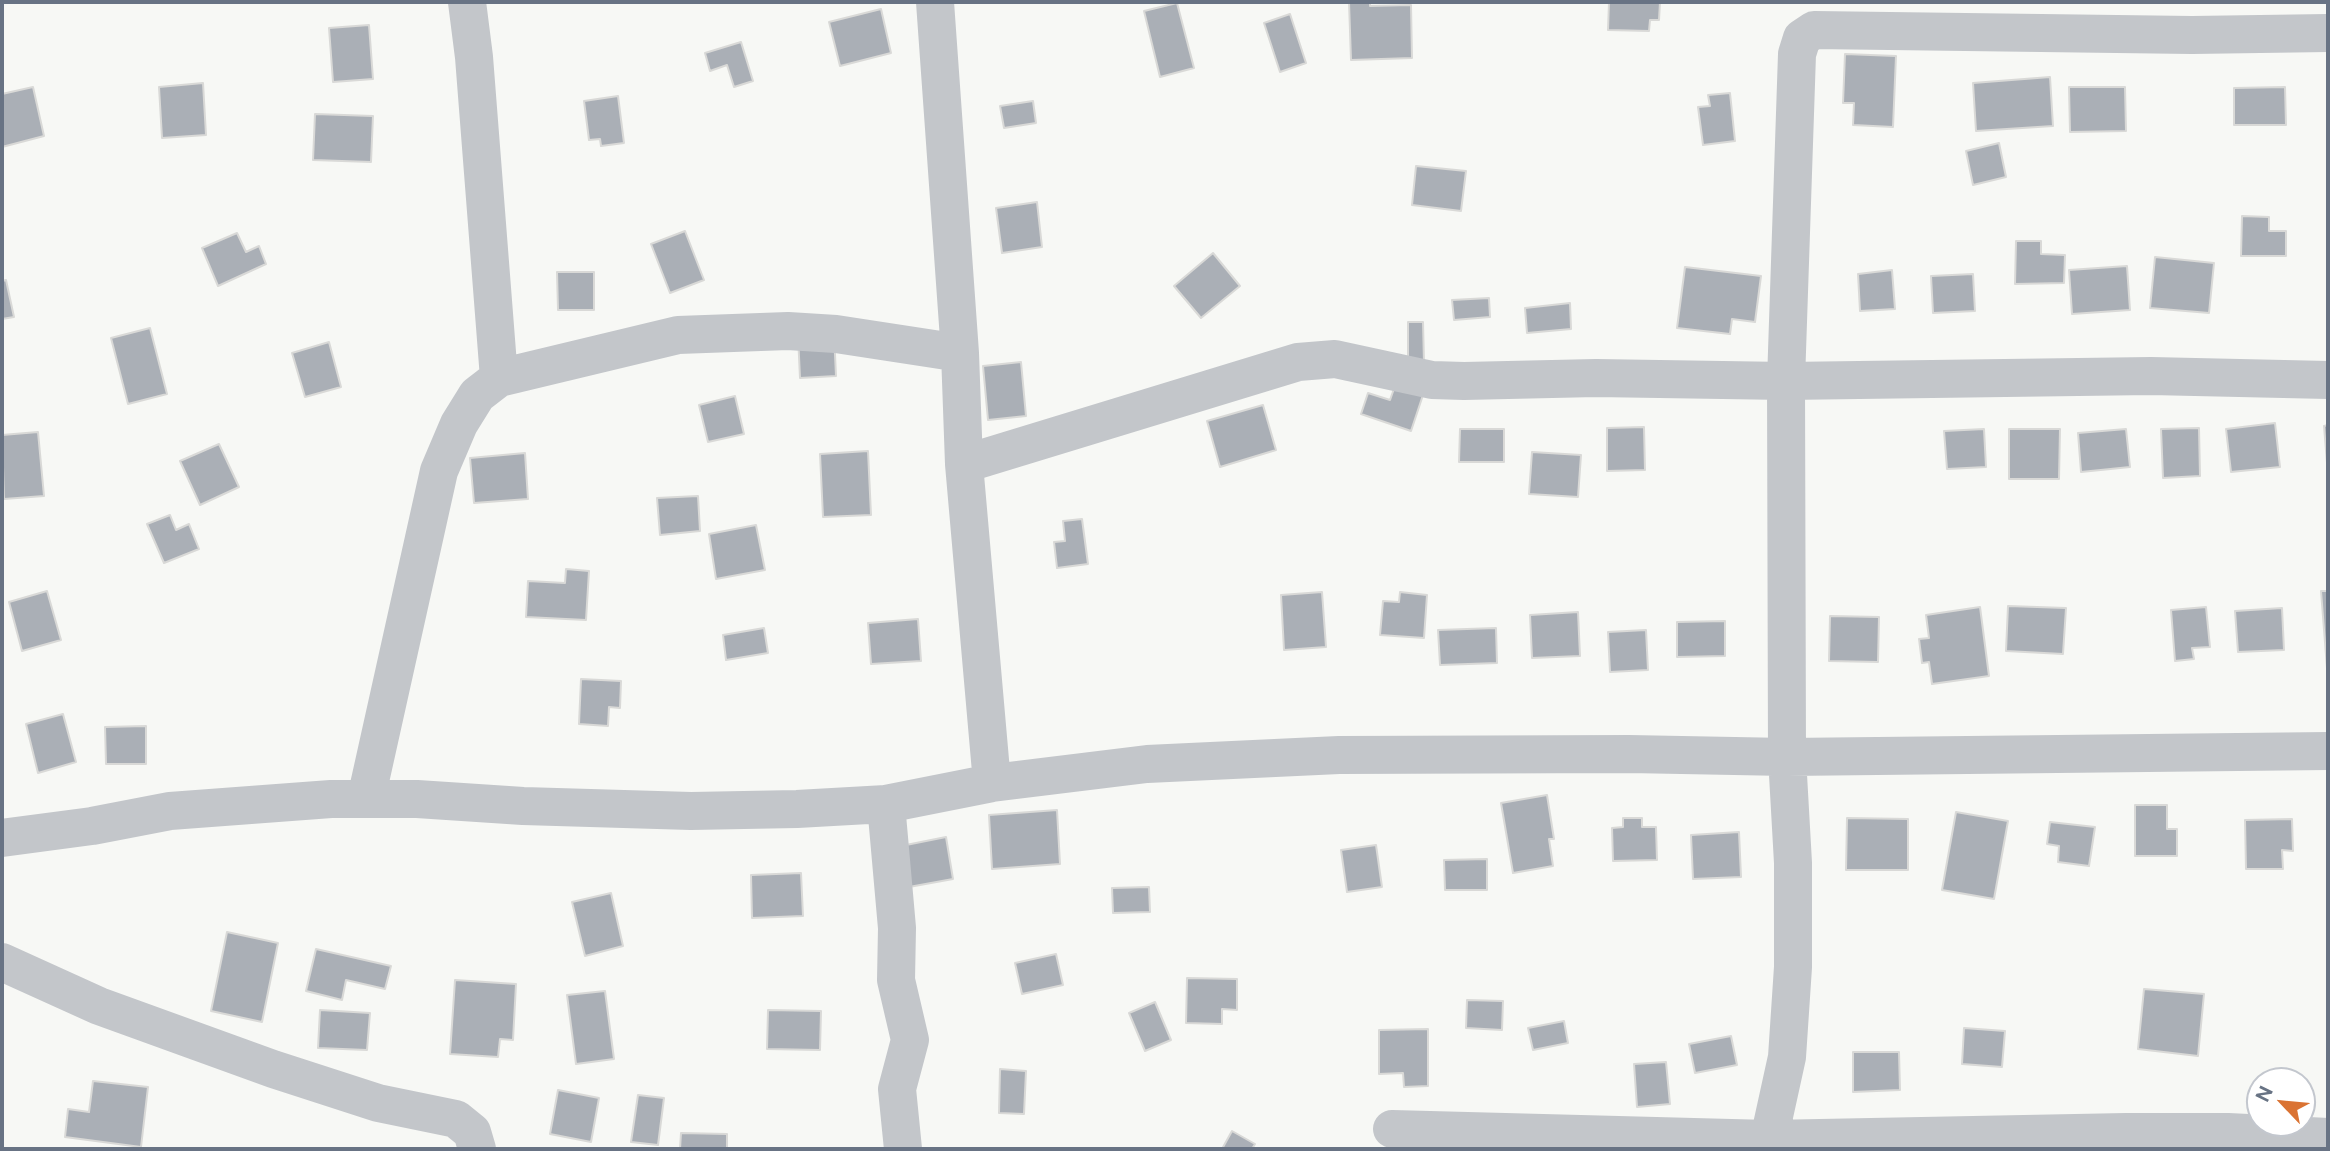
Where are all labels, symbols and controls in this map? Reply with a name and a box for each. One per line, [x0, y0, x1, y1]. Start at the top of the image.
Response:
north arrow [2246, 1067, 2316, 1137]
text: N [2251, 1082, 2277, 1105]

